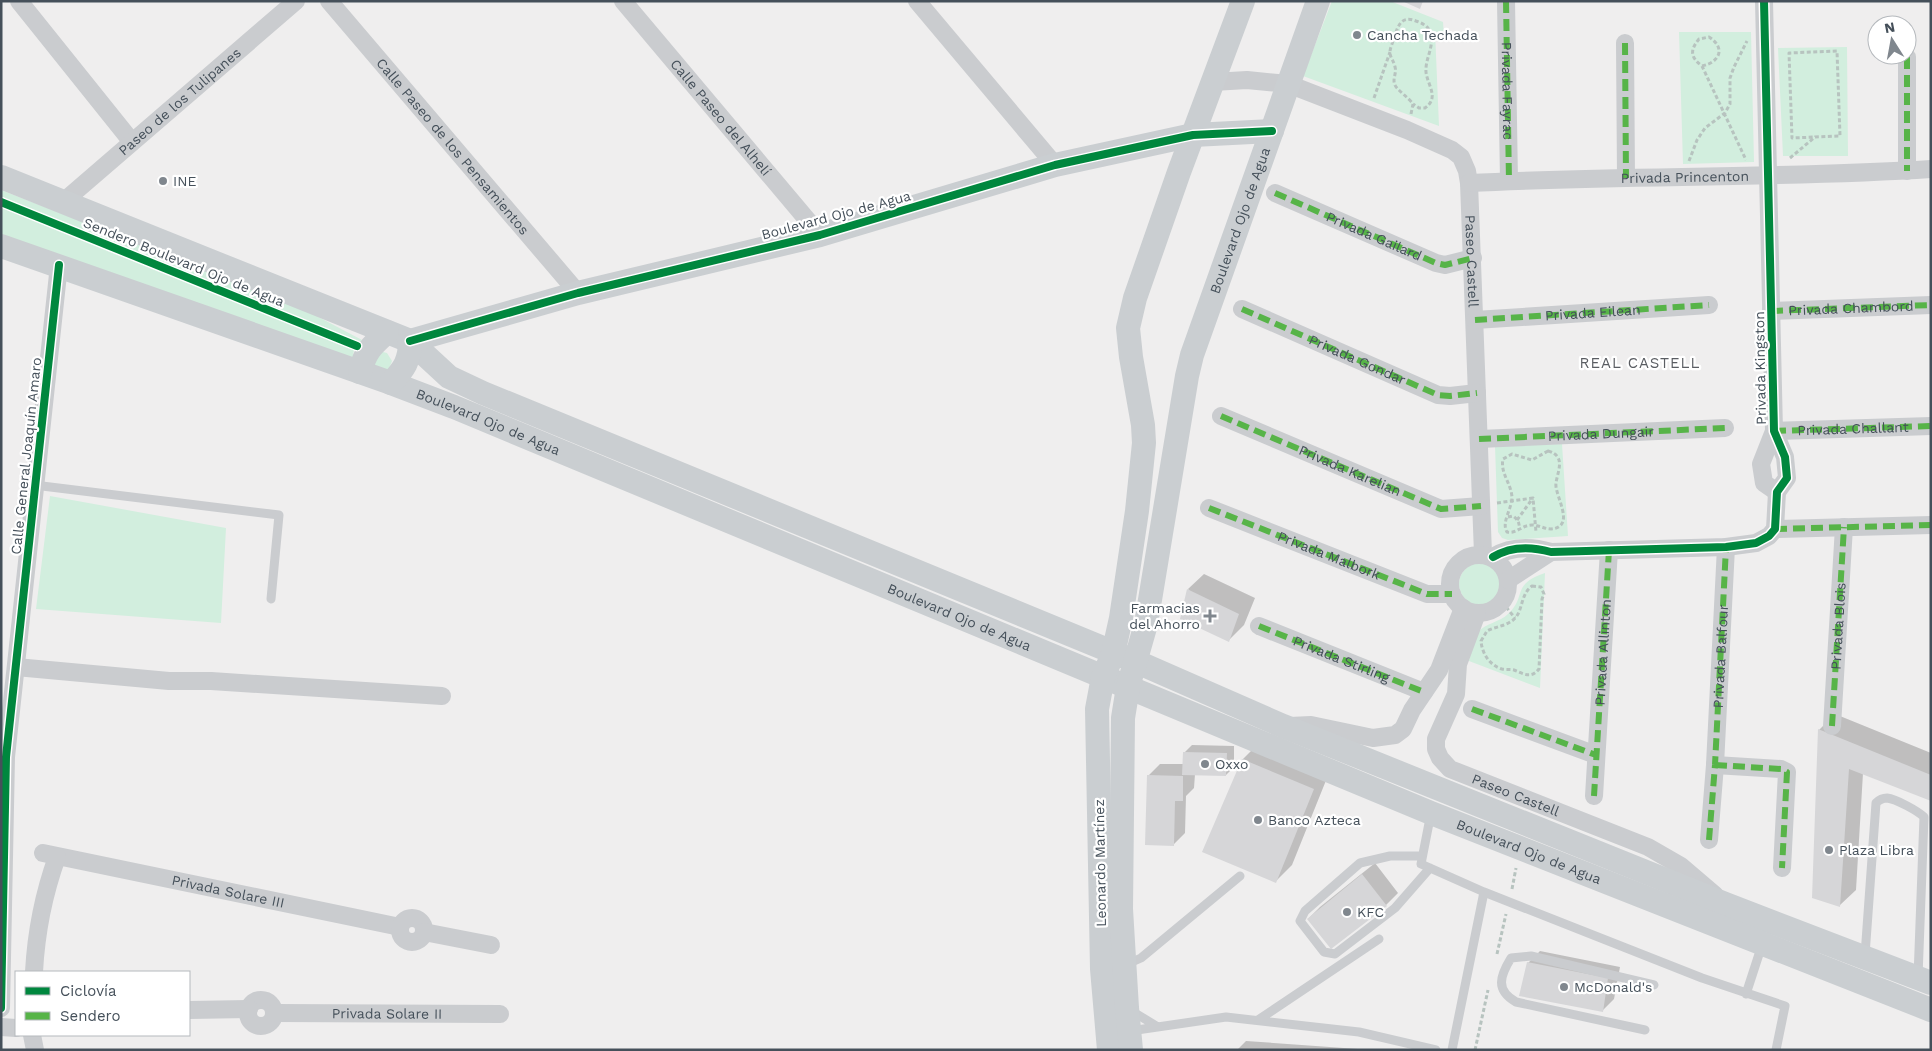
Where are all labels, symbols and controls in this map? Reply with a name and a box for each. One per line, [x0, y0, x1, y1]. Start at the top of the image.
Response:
north arrow [1867, 15, 1917, 65]
text: N [1883, 18, 1896, 36]
place label: Cancha Techada [1367, 27, 1478, 43]
marker: Cancha Techada [1351, 29, 1363, 41]
street label: Privada Fayrac [1499, 42, 1516, 140]
street label: Paseo de los Tulipanes [115, 44, 244, 159]
street label: Calle Paseo de los Pensamientos [373, 55, 533, 238]
street label: Calle Paseo del Alhelí [667, 56, 775, 179]
street label: Boulevard Ojo de Agua [1206, 145, 1273, 296]
street label: Privada Princenton [1621, 168, 1749, 186]
place label: INE [173, 173, 196, 189]
marker: INE [157, 175, 169, 187]
street label: Boulevard Ojo de Agua [760, 187, 913, 243]
street label: Privada Gailard [1324, 208, 1424, 264]
street label: Sendero Boulevard Ojo de Agua [81, 214, 287, 310]
street label: Paseo Castell [1462, 214, 1482, 308]
street label: Privada Chambord [1788, 298, 1914, 318]
street label: Privada Eilean [1544, 301, 1641, 324]
street label: Privada Kingston [1751, 311, 1769, 425]
street label: Privada Gondar [1307, 331, 1408, 388]
district label: REAL CASTELL [1580, 354, 1700, 372]
street label: Calle General Joaquín Amaro [8, 357, 44, 555]
street label: Boulevard Ojo de Agua [414, 385, 563, 458]
street label: Privada Challant [1797, 419, 1909, 438]
street label: Privada Dungair [1547, 423, 1655, 444]
street label: Privada Karelian [1296, 442, 1403, 499]
street label: Privada Malbork [1275, 528, 1383, 583]
street label: Boulevard Ojo de Agua [885, 580, 1034, 654]
street label: Privada Blois [1827, 582, 1849, 670]
street label: Privada Allinton [1592, 598, 1614, 706]
place label: Farmacias del Ahorro [1129, 600, 1200, 632]
street label: Privada Balfour [1710, 604, 1731, 709]
marker: Farmacias del Ahorro [1204, 610, 1216, 622]
street label: Privada Stirling [1291, 633, 1393, 686]
place label: Oxxo [1215, 756, 1248, 772]
marker: Oxxo [1199, 758, 1211, 770]
street label: Paseo Castell [1470, 770, 1562, 820]
street label: Leonardo Martínez [1091, 799, 1109, 927]
place label: Banco Azteca [1268, 812, 1361, 828]
marker: Banco Azteca [1252, 814, 1264, 826]
street label: Boulevard Ojo de Agua [1454, 816, 1604, 887]
place label: Plaza Libra [1839, 842, 1914, 858]
marker: Plaza Libra [1823, 844, 1835, 856]
street label: Privada Solare III [170, 872, 286, 911]
place label: KFC [1357, 904, 1384, 920]
marker: KFC [1341, 906, 1353, 918]
legend [15, 971, 190, 1036]
place label: McDonald's [1574, 979, 1652, 995]
marker: McDonald's [1558, 981, 1570, 993]
text: Ciclovía [60, 982, 117, 1000]
street label: Privada Solare II [332, 1005, 442, 1022]
text: Sendero [60, 1007, 121, 1025]

